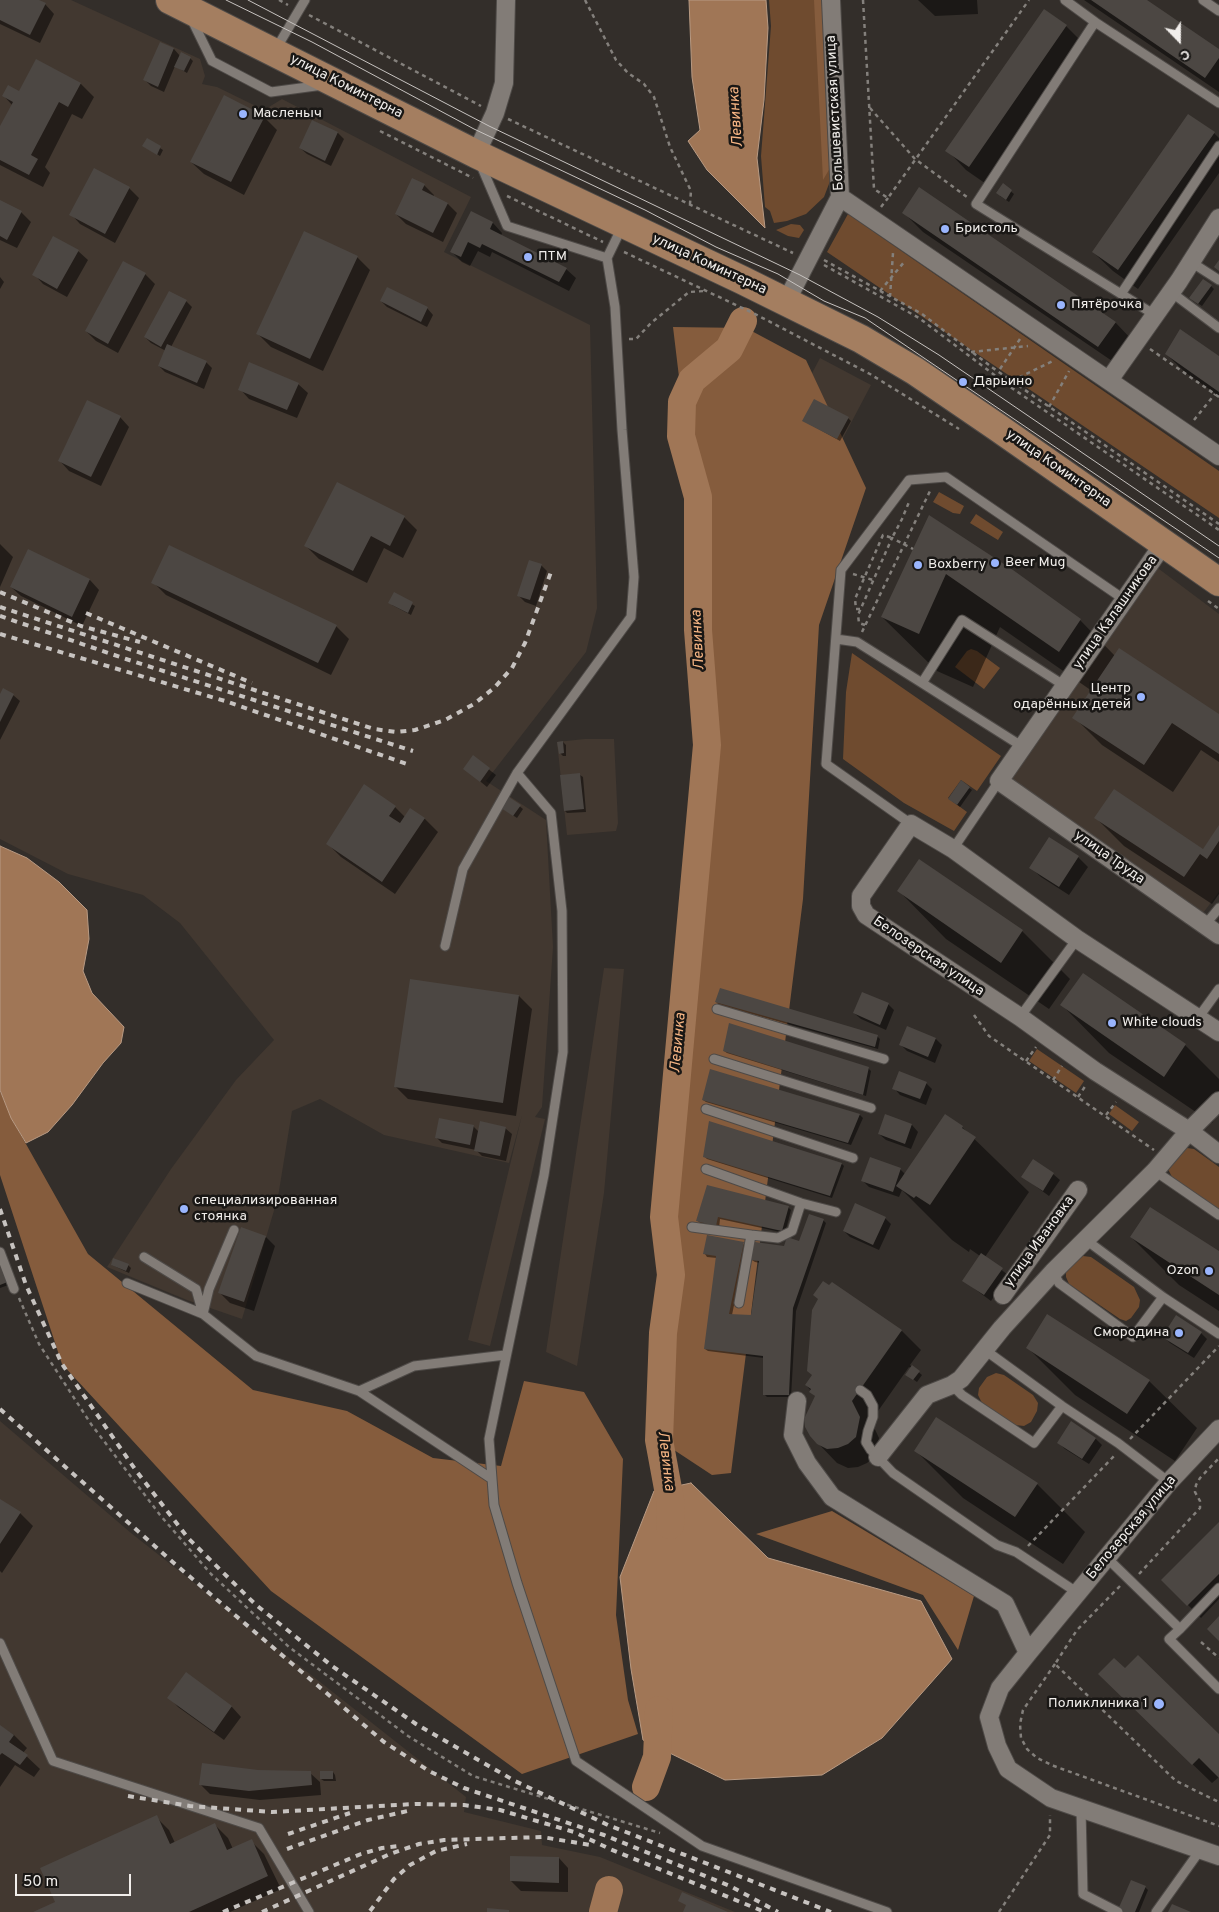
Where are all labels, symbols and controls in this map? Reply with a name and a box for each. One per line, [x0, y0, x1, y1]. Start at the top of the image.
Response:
north arrow [1154, 15, 1204, 65]
street label: Большевистская улица [824, 35, 848, 191]
text: С [1177, 45, 1192, 64]
street label: улица Коминтерна [287, 51, 405, 123]
water label: Левинка [726, 86, 748, 148]
place label: Масленыч [253, 106, 322, 122]
marker: Масленыч [237, 108, 249, 120]
place label: Бристоль [955, 221, 1018, 237]
marker: Бристоль [939, 223, 951, 235]
street label: улица Коминтерна [649, 231, 769, 299]
place label: ПТМ [538, 249, 567, 265]
marker: ПТМ [522, 251, 534, 263]
place label: Пятёрочка [1071, 297, 1142, 313]
marker: Пятёрочка [1055, 299, 1067, 311]
place label: Дарьино [973, 374, 1032, 390]
marker: Дарьино [957, 376, 969, 388]
street label: улица Коминтерна [1002, 426, 1114, 512]
street label: улица Калашникова [1070, 553, 1162, 673]
place label: Beer Mug [1005, 555, 1065, 571]
place label: Boxberry [928, 557, 986, 573]
marker: Beer Mug [989, 557, 1001, 569]
marker: Boxberry [912, 559, 924, 571]
water label: Левинка [688, 609, 710, 671]
place label: Центр одарённых детей [1013, 681, 1131, 714]
marker: Центр одарённых детей [1135, 691, 1147, 703]
street label: улица Труда [1070, 827, 1148, 889]
street label: Белозерская улица [869, 914, 987, 1000]
water label: Левинка [667, 1012, 691, 1074]
place label: White clouds [1122, 1015, 1202, 1031]
marker: White clouds [1106, 1017, 1118, 1029]
place label: специализированная стоянка [194, 1193, 337, 1226]
street label: улица Ивановка [1001, 1193, 1079, 1291]
marker: специализированная стоянка [178, 1203, 190, 1215]
place label: Ozon [1166, 1263, 1199, 1279]
marker: Ozon [1203, 1265, 1215, 1277]
place label: Смородина [1093, 1325, 1169, 1341]
marker: Смородина [1173, 1327, 1185, 1339]
water label: Левинка [652, 1430, 678, 1492]
street label: Белозерская улица [1084, 1473, 1180, 1583]
place label: Поликлиника 1 [1048, 1696, 1148, 1712]
marker: Поликлиника 1 [1152, 1697, 1166, 1711]
scale bar [18, 1864, 134, 1896]
text: 50 m [23, 1873, 58, 1892]

